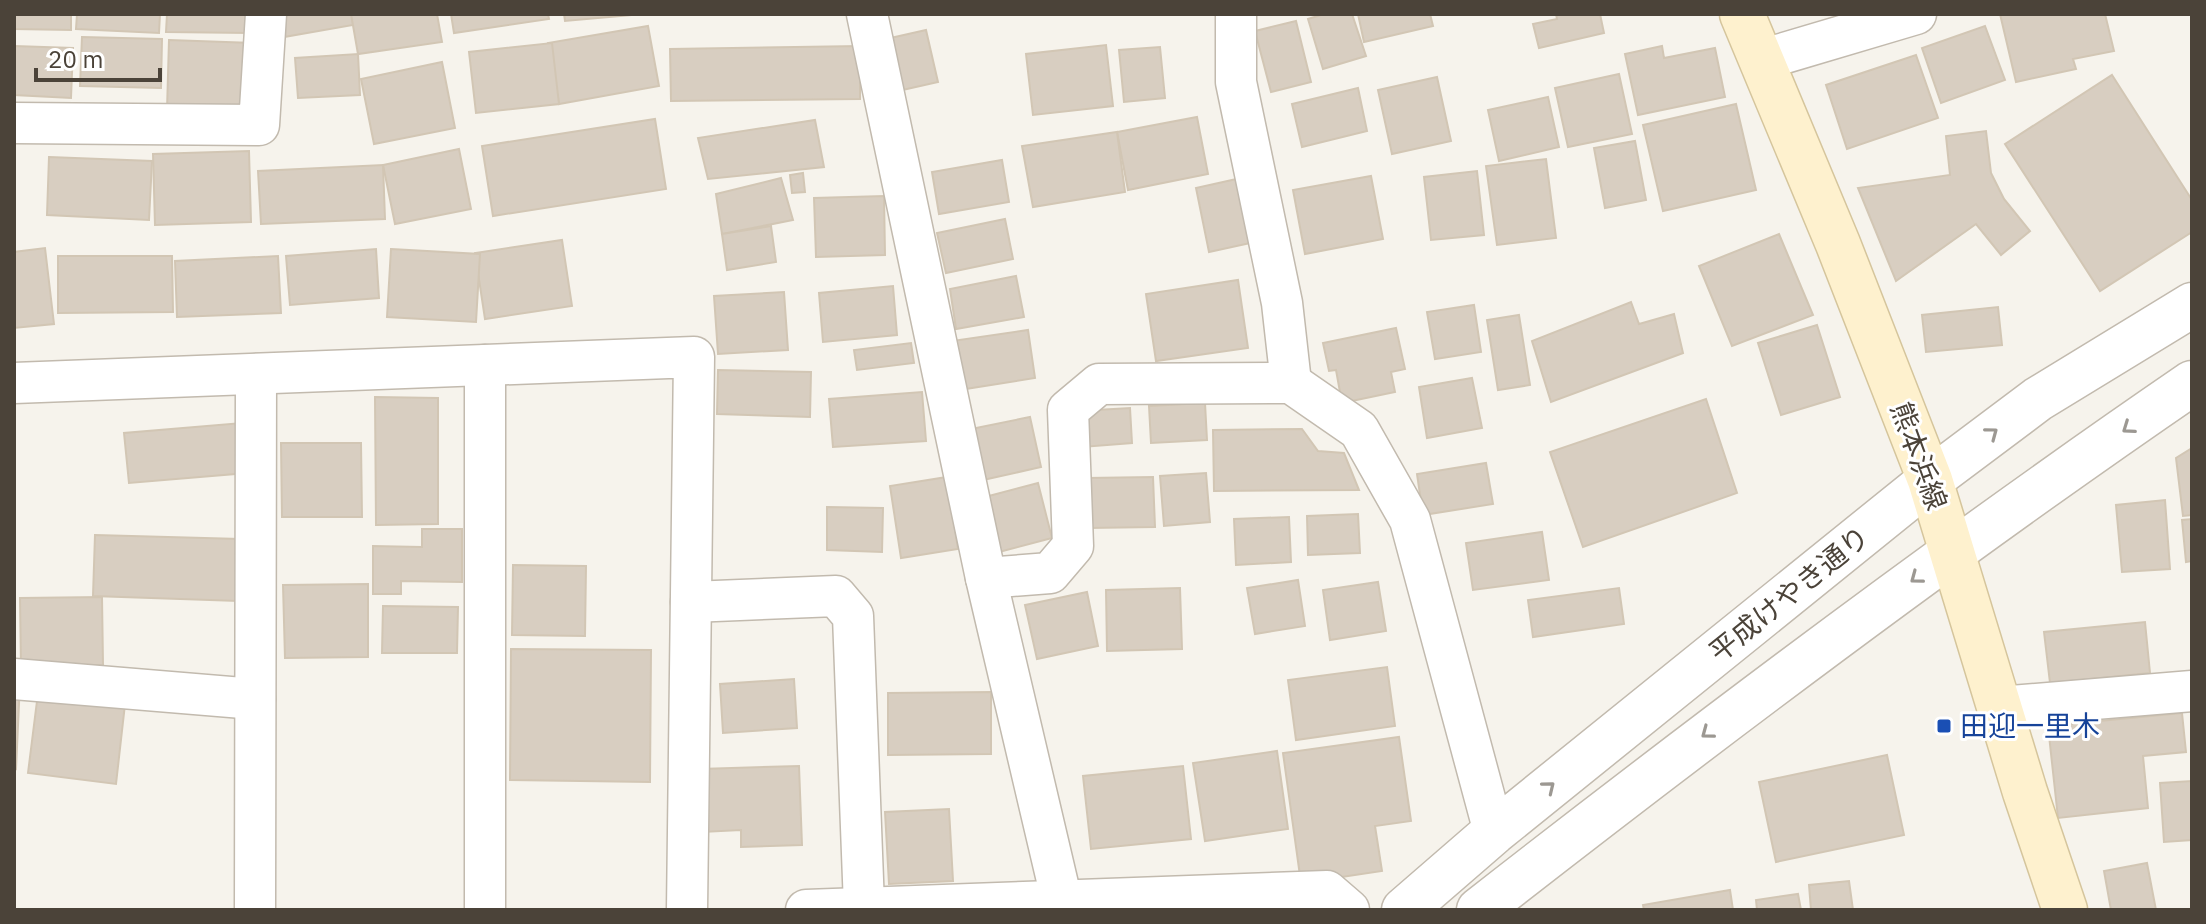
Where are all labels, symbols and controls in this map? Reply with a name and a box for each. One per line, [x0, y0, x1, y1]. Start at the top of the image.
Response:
scale bar [36, 32, 160, 82]
text: 20 m [48, 43, 103, 75]
street label: 熊本浜線 [1883, 397, 1956, 515]
one-way arrow [2122, 418, 2136, 433]
one-way arrow [1983, 428, 1998, 443]
street label: 平成けやき通り [1701, 518, 1876, 670]
one-way arrow [1910, 568, 1925, 583]
place label: 田迎一里木 [1960, 707, 2100, 744]
marker: 田迎一里木 [1935, 717, 1953, 735]
one-way arrow [1702, 724, 1716, 738]
one-way arrow [1540, 783, 1555, 797]

